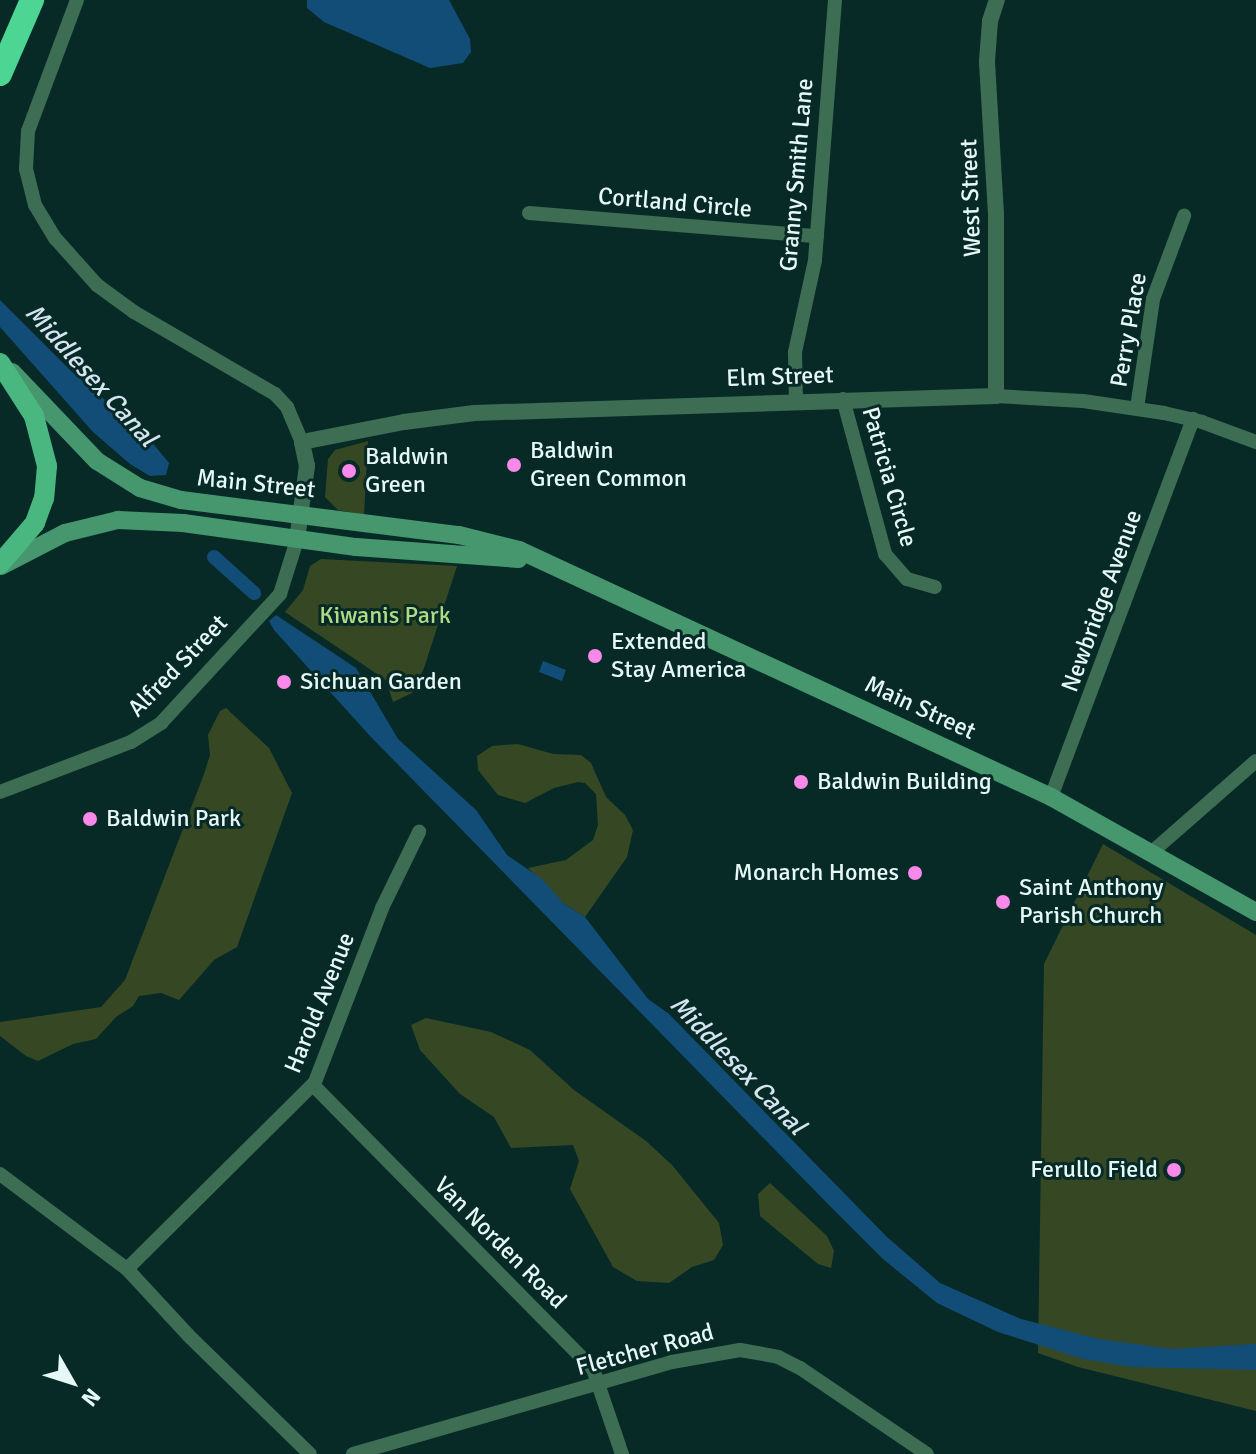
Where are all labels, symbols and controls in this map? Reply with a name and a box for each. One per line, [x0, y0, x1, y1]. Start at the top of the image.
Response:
street label: Granny Smith Lane [774, 77, 820, 273]
street label: West Street [955, 138, 987, 258]
street label: Cortland Circle [597, 182, 753, 224]
street label: Perry Place [1105, 271, 1153, 389]
water label: Middlesex Canal [18, 298, 162, 454]
street label: Elm Street [726, 361, 834, 393]
street label: Patricia Circle [855, 404, 923, 550]
place label: Baldwin Green Common [530, 437, 687, 493]
place label: Baldwin Green [365, 443, 449, 499]
marker: Baldwin Green Common [505, 456, 523, 474]
marker: Baldwin Green [340, 462, 358, 480]
street label: Main Street [195, 463, 317, 505]
street label: Newbridge Avenue [1056, 506, 1148, 696]
park label: Kiwanis Park [319, 602, 451, 630]
street label: Alfred Street [122, 609, 234, 723]
place label: Extended Stay America [611, 628, 746, 684]
marker: Extended Stay America [586, 647, 604, 665]
place label: Sichuan Garden [300, 668, 462, 696]
street label: Main Street [860, 670, 980, 746]
marker: Sichuan Garden [275, 673, 293, 691]
place label: Baldwin Building [817, 768, 992, 796]
marker: Baldwin Building [792, 773, 810, 791]
place label: Baldwin Park [106, 805, 241, 833]
marker: Baldwin Park [81, 810, 99, 828]
place label: Monarch Homes [734, 859, 899, 887]
marker: Monarch Homes [906, 864, 924, 882]
place label: Saint Anthony Parish Church [1019, 874, 1163, 930]
marker: Saint Anthony Parish Church [994, 893, 1012, 911]
street label: Harold Avenue [279, 928, 361, 1078]
water label: Middlesex Canal [663, 990, 811, 1142]
place label: Ferullo Field [1030, 1156, 1158, 1184]
marker: Ferullo Field [1165, 1161, 1183, 1179]
street label: Van Norden Road [428, 1171, 572, 1315]
street label: Fletcher Road [573, 1318, 717, 1382]
north arrow [32, 1342, 112, 1422]
text: N [76, 1383, 106, 1412]

